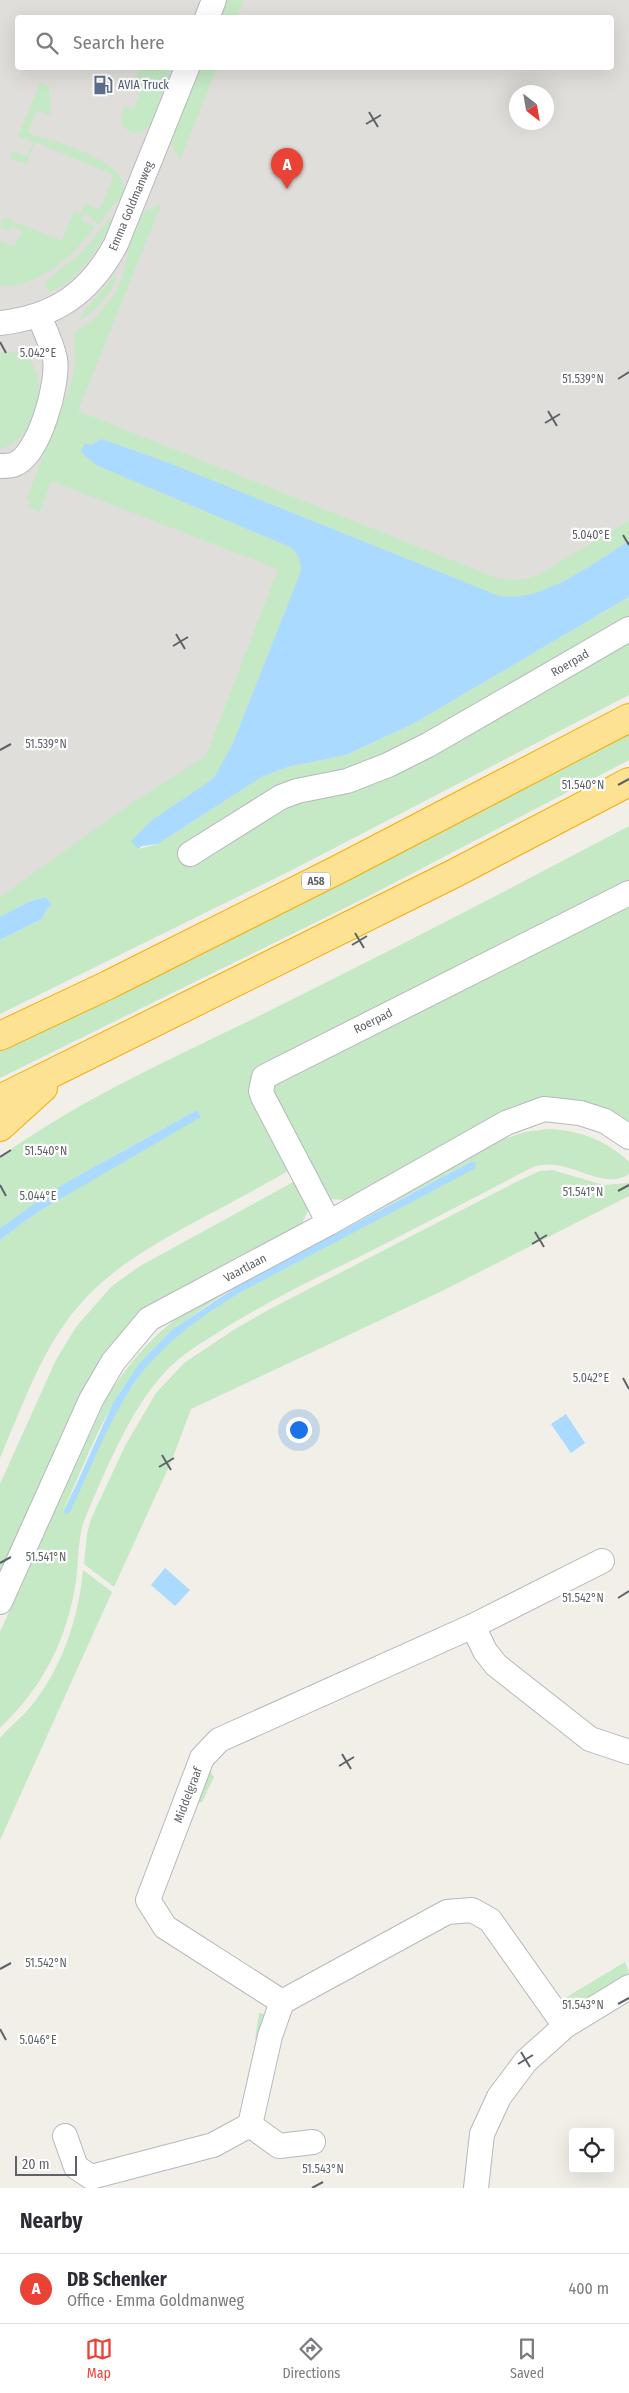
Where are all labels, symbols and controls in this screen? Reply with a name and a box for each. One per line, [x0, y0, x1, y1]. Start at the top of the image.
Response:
search box [15, 15, 614, 70]
icon: search [33, 29, 61, 57]
text: Search here [73, 31, 165, 54]
fuel station icon: AVIA Truck [92, 74, 114, 96]
place label: AVIA Truck [118, 78, 169, 92]
north arrow [509, 85, 554, 130]
pin: A [271, 148, 303, 189]
street label: Emma Goldmanweg [106, 159, 156, 253]
text: 5.042°E [20, 346, 57, 360]
text: 51.539°N [562, 372, 604, 386]
text: 5.040°E [572, 528, 610, 542]
street label: Roerpad [549, 647, 591, 679]
text: 51.539°N [25, 737, 67, 751]
text: 51.540°N [562, 778, 604, 792]
road number: A58 [302, 872, 330, 889]
street label: Roerpad [351, 1006, 395, 1036]
text: 51.540°N [25, 1144, 67, 1158]
text: 51.541°N [563, 1185, 603, 1199]
text: 5.044°E [19, 1189, 57, 1203]
street label: Vaartlaan [221, 1251, 269, 1285]
text: 5.042°E [573, 1371, 610, 1385]
your location [286, 1417, 312, 1443]
text: 51.541°N [26, 1550, 66, 1564]
text: 51.542°N [562, 1591, 604, 1605]
street label: Middelgraaf [171, 1764, 205, 1825]
text: 51.542°N [25, 1956, 67, 1970]
text: 51.543°N [562, 1998, 604, 2012]
text: 5.046°E [19, 2033, 57, 2047]
map controls [569, 2128, 614, 2173]
button: locate [569, 2128, 614, 2173]
scale bar [15, 2153, 78, 2176]
text: 20 m [22, 2156, 50, 2173]
text: 51.543°N [302, 2162, 344, 2176]
text: Nearby [20, 2208, 82, 2234]
text: DB Schenker [67, 2268, 167, 2291]
text: A [32, 2279, 40, 2298]
text: 400 m [569, 2279, 609, 2298]
text: Office · Emma Goldmanweg [67, 2291, 244, 2310]
tab: Map [85, 2335, 113, 2382]
tab: Directions [282, 2335, 340, 2382]
tab: Saved [510, 2335, 544, 2382]

